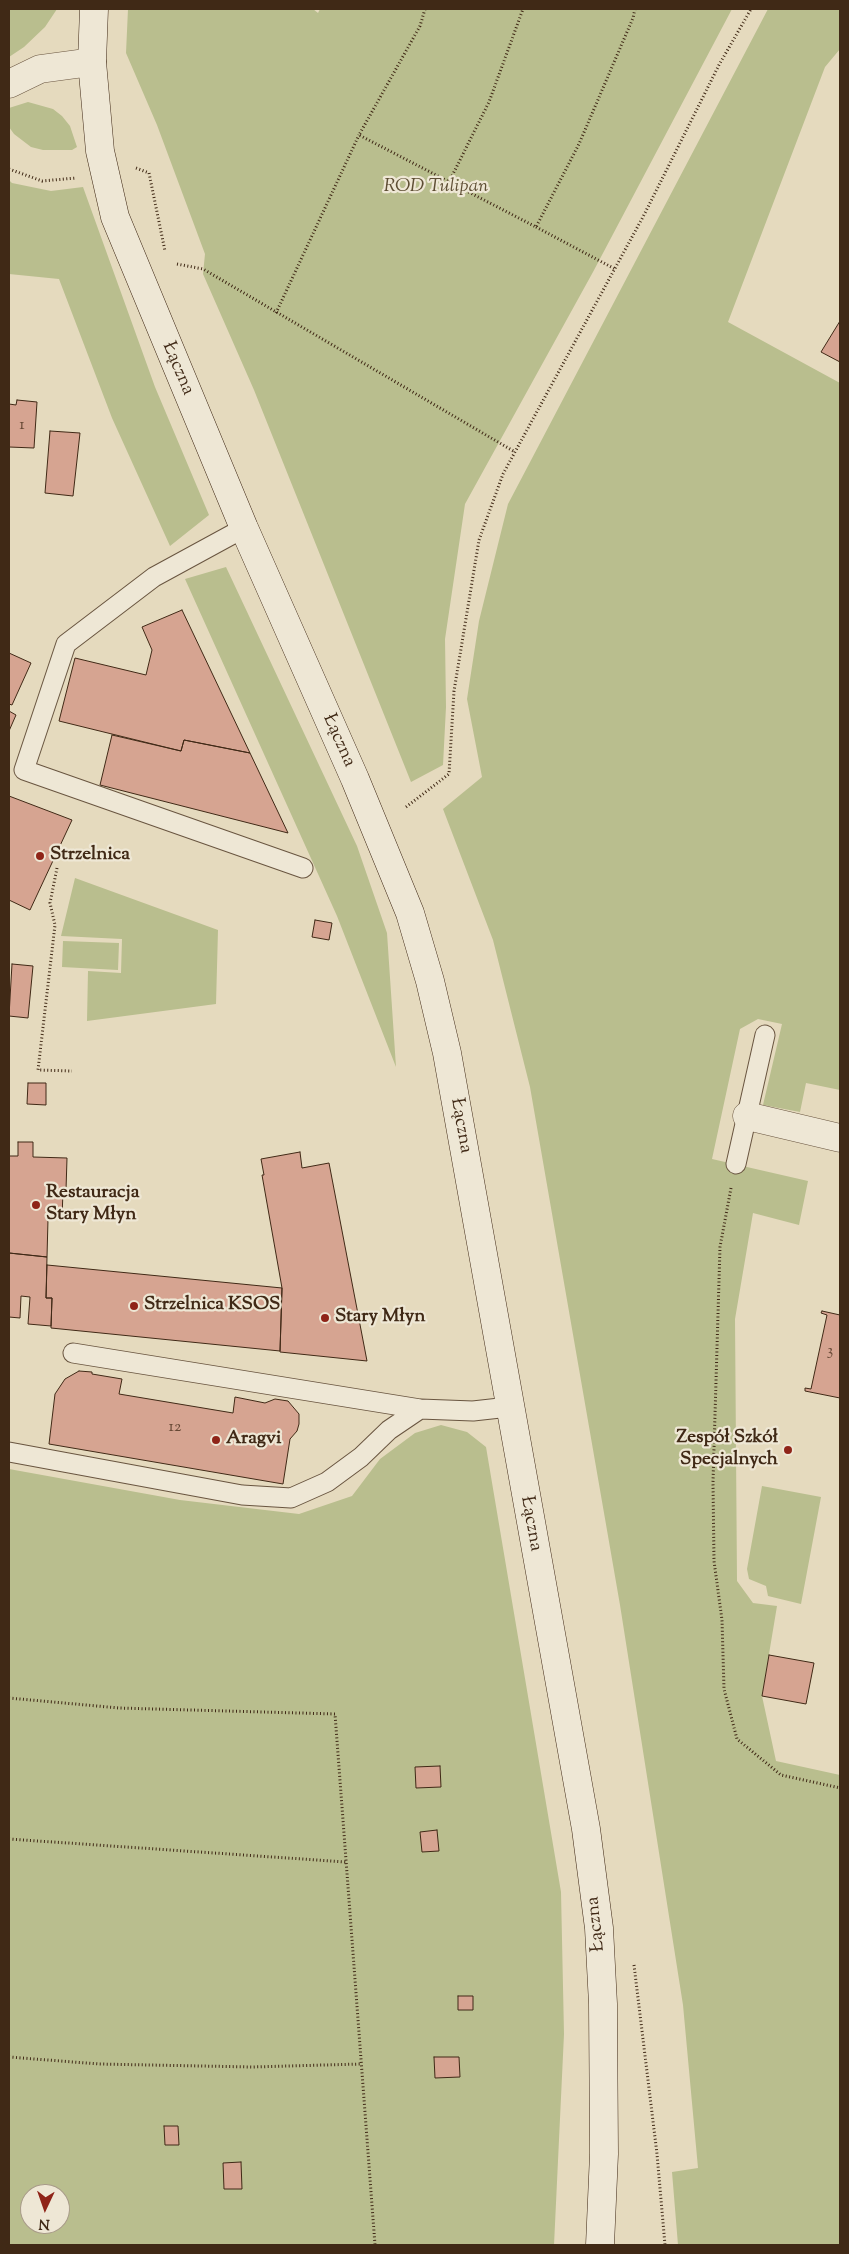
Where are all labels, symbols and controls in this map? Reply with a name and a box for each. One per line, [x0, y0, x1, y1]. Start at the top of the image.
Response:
park label: ROD Tulipan [384, 177, 488, 199]
street label: Łączna [156, 339, 198, 399]
house number: 1 [19, 416, 25, 436]
street label: Łączna [316, 711, 360, 771]
place label: Strzelnica [50, 845, 130, 867]
marker: Strzelnica [34, 850, 46, 862]
street label: Łączna [444, 1097, 476, 1155]
place label: Restauracja Stary Młyn [46, 1183, 139, 1227]
marker: Restauracja Stary Młyn [30, 1199, 42, 1211]
place label: Strzelnica KSOS [144, 1295, 280, 1317]
marker: Strzelnica KSOS [128, 1300, 140, 1312]
place label: Stary Młyn [335, 1307, 425, 1329]
marker: Stary Młyn [319, 1312, 331, 1324]
house number: 3 [827, 1342, 833, 1362]
house number: 12 [169, 1418, 181, 1438]
place label: Zespół Szkół Specjalnych [677, 1428, 778, 1472]
place label: Aragvi [226, 1429, 281, 1451]
marker: Aragvi [210, 1434, 222, 1446]
marker: Zespół Szkół Specjalnych [782, 1444, 794, 1456]
street label: Łączna [514, 1495, 546, 1553]
street label: Łączna [583, 1895, 611, 1953]
north arrow [20, 2184, 70, 2234]
text: N [38, 2213, 50, 2233]

